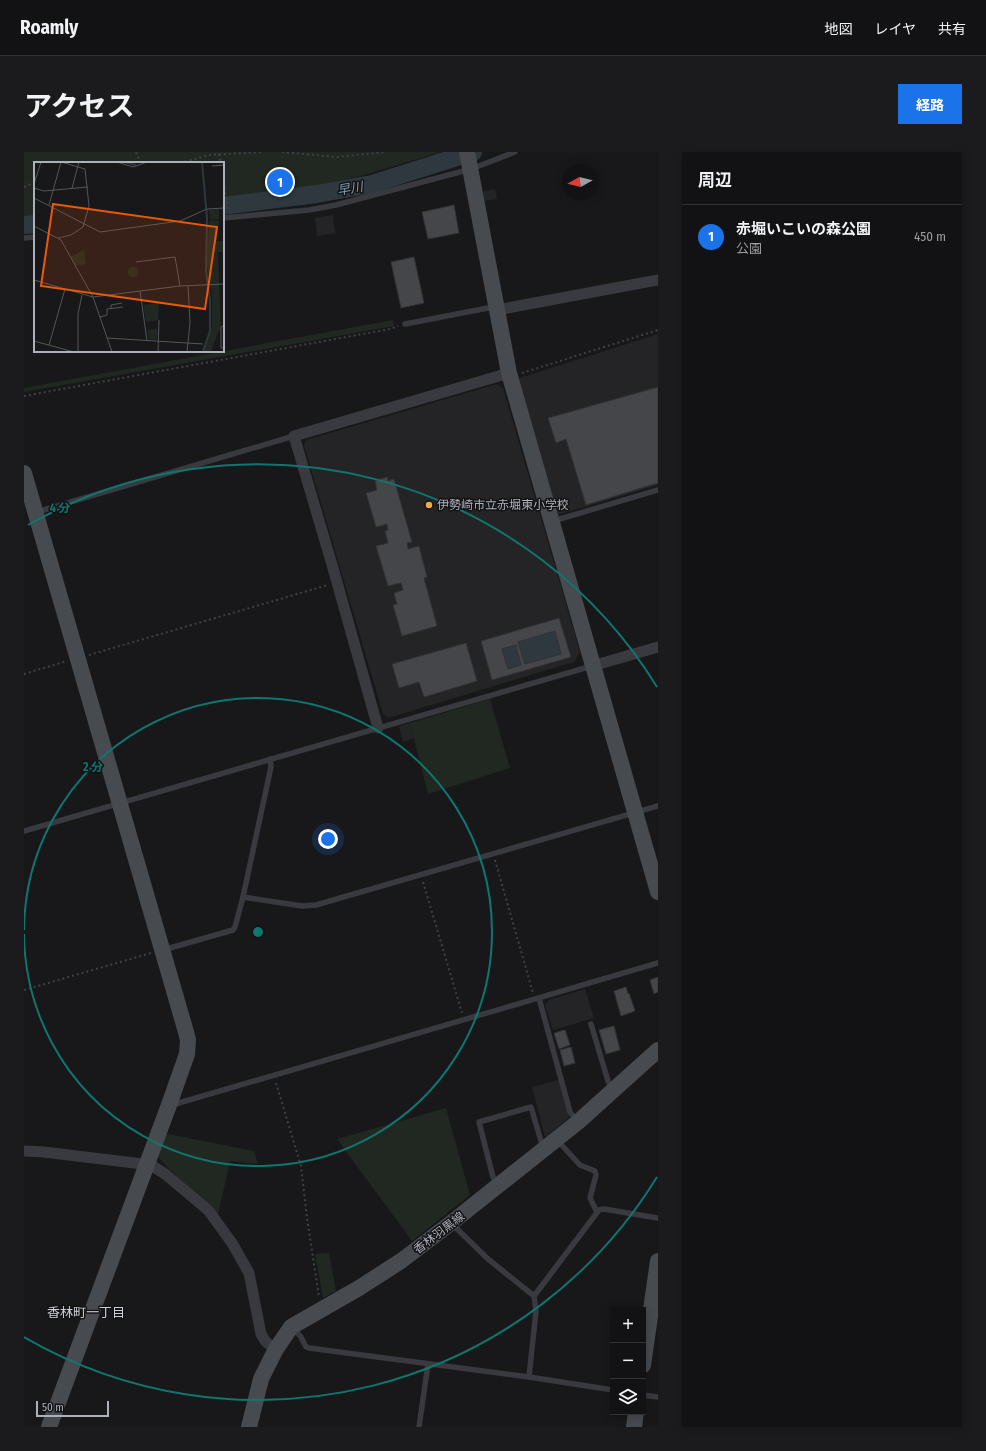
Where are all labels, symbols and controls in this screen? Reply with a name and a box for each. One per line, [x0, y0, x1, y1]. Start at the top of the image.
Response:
text: Roamly [20, 16, 78, 39]
text: 地図 [824, 21, 852, 38]
text: レイヤ [874, 21, 916, 38]
text: 共有 [938, 21, 966, 38]
button: 経路 [898, 84, 962, 124]
text: アクセス [24, 90, 135, 123]
inset map [34, 162, 224, 352]
north arrow [562, 164, 598, 200]
pin: 1 [267, 167, 293, 197]
text: 周辺 [698, 170, 732, 191]
water label: 早川 [336, 179, 366, 198]
text: 赤堀いこいの森公園 [736, 220, 871, 238]
text: 1 [708, 229, 714, 244]
text: 450 m [914, 229, 946, 244]
text: 公園 [736, 241, 762, 256]
place label: 伊勢崎市立赤堀東小学校 [437, 498, 569, 512]
marker: 伊勢崎市立赤堀東小学校 [424, 500, 434, 510]
text: 4 分 [50, 501, 70, 515]
text: 2 分 [82, 760, 103, 774]
your location [318, 829, 338, 849]
centre of rings [251, 925, 265, 939]
street label: 香林羽黒線 [411, 1209, 467, 1257]
district label: 香林町一丁目 [47, 1305, 125, 1320]
map controls [610, 1307, 646, 1415]
button: + [610, 1307, 646, 1343]
button: − [610, 1343, 646, 1379]
button: layers [610, 1379, 646, 1415]
scale bar [36, 1399, 109, 1418]
text: 50 m [42, 1401, 64, 1414]

